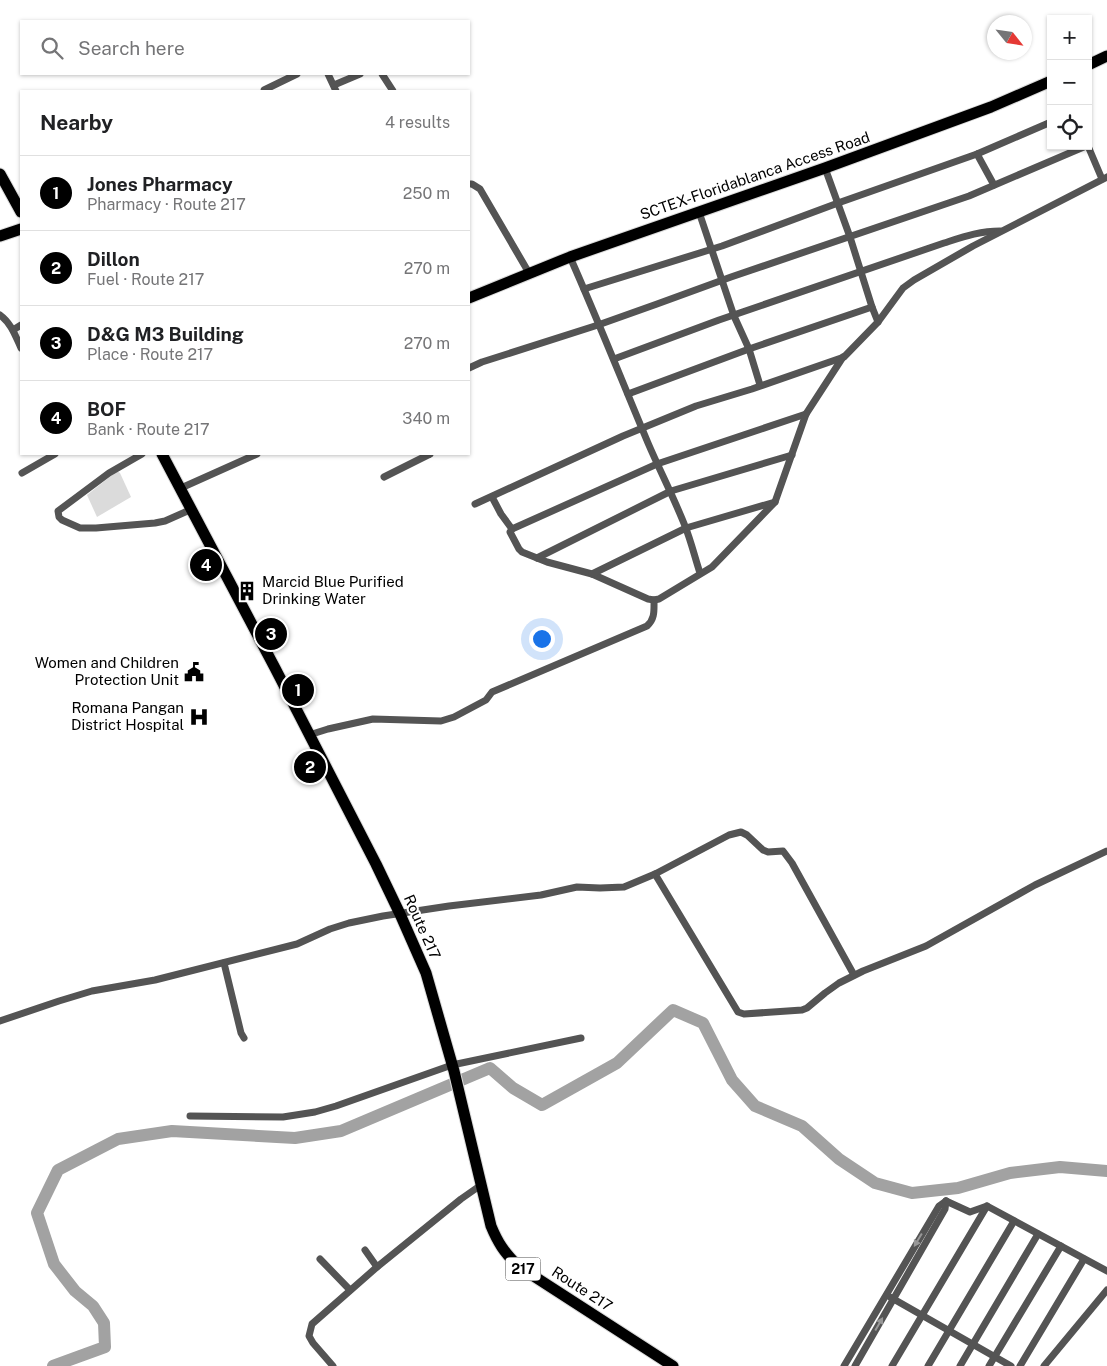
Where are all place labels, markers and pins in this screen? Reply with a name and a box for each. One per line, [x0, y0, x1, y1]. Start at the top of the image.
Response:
pin: 4 [190, 546, 222, 584]
place label: Marcid Blue Purified Drinking Water [262, 573, 404, 607]
building icon: Marcid Blue Purified Drinking Water [236, 580, 258, 602]
pin: 3 [255, 615, 287, 653]
place label: Women and Children Protection Unit [35, 654, 179, 688]
public building icon: Women and Children Protection Unit [183, 661, 205, 683]
pin: 1 [282, 671, 314, 709]
place label: Romana Pangan District Hospital [71, 699, 184, 733]
hospital icon: Romana Pangan District Hospital [188, 706, 210, 728]
pin: 2 [294, 748, 326, 786]

